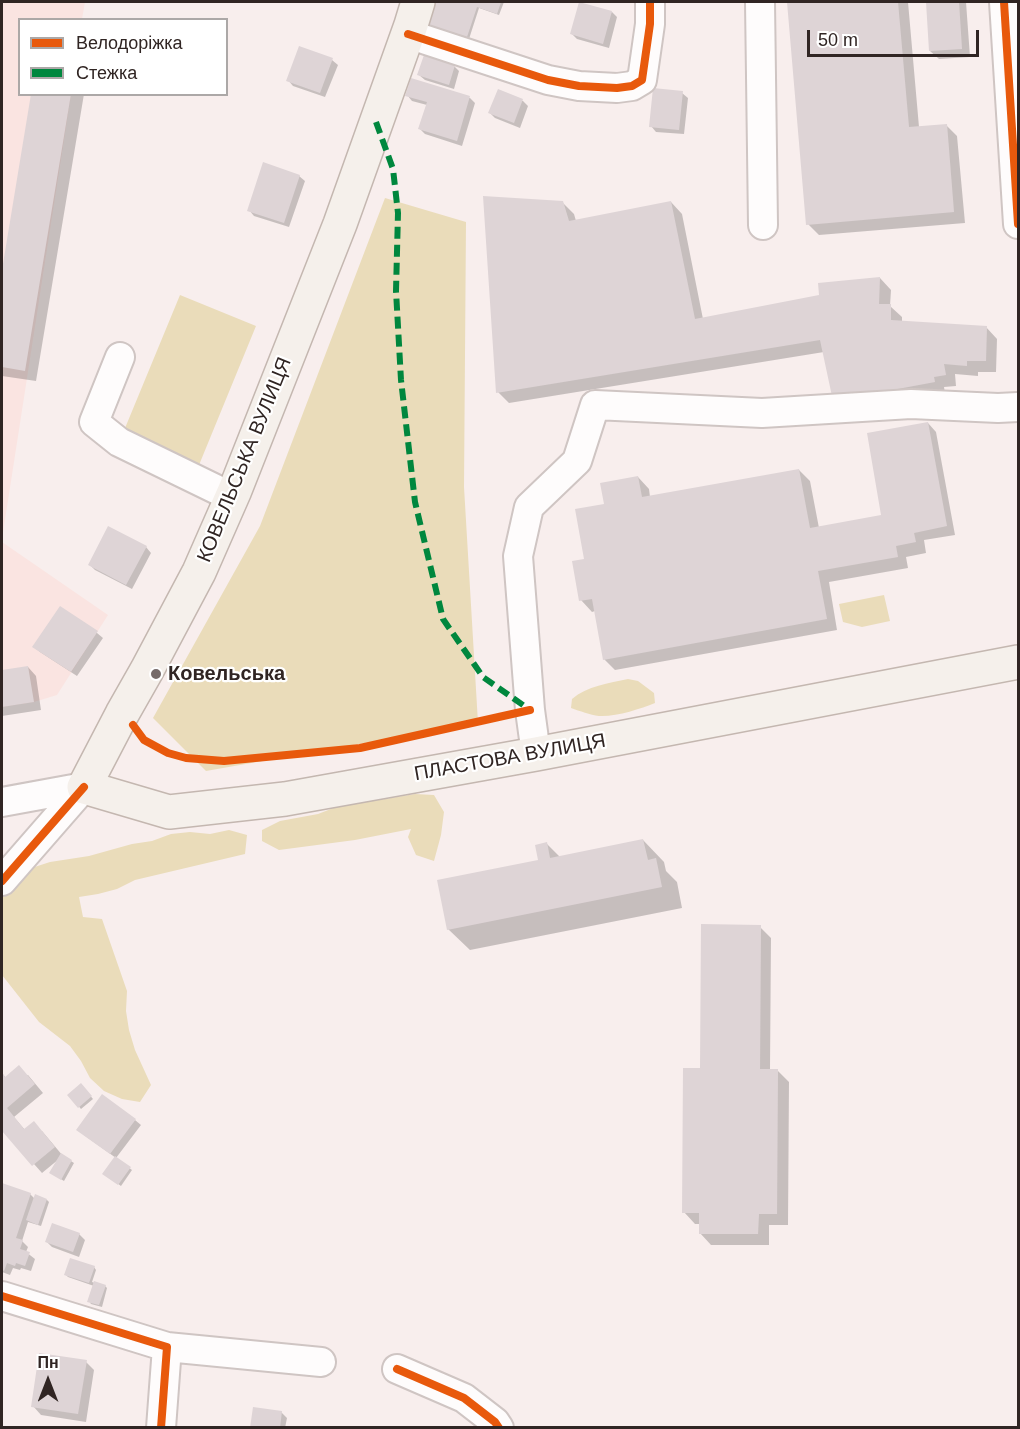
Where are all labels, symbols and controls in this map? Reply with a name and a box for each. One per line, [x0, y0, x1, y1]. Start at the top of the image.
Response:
legend [18, 18, 228, 96]
scale bar [810, 18, 982, 56]
text: 50 m [818, 30, 858, 50]
text: Велодоріжка [76, 33, 183, 53]
text: Стежка [76, 63, 137, 83]
street label: КОВЕЛЬСЬКА ВУЛИЦЯ [193, 354, 297, 566]
place label: Ковельська [168, 662, 285, 686]
marker: Ковельська [149, 667, 163, 681]
street label: ПЛАСТОВА ВУЛИЦЯ [412, 729, 608, 787]
north arrow [18, 1351, 78, 1411]
text: Пн [37, 1354, 59, 1371]

